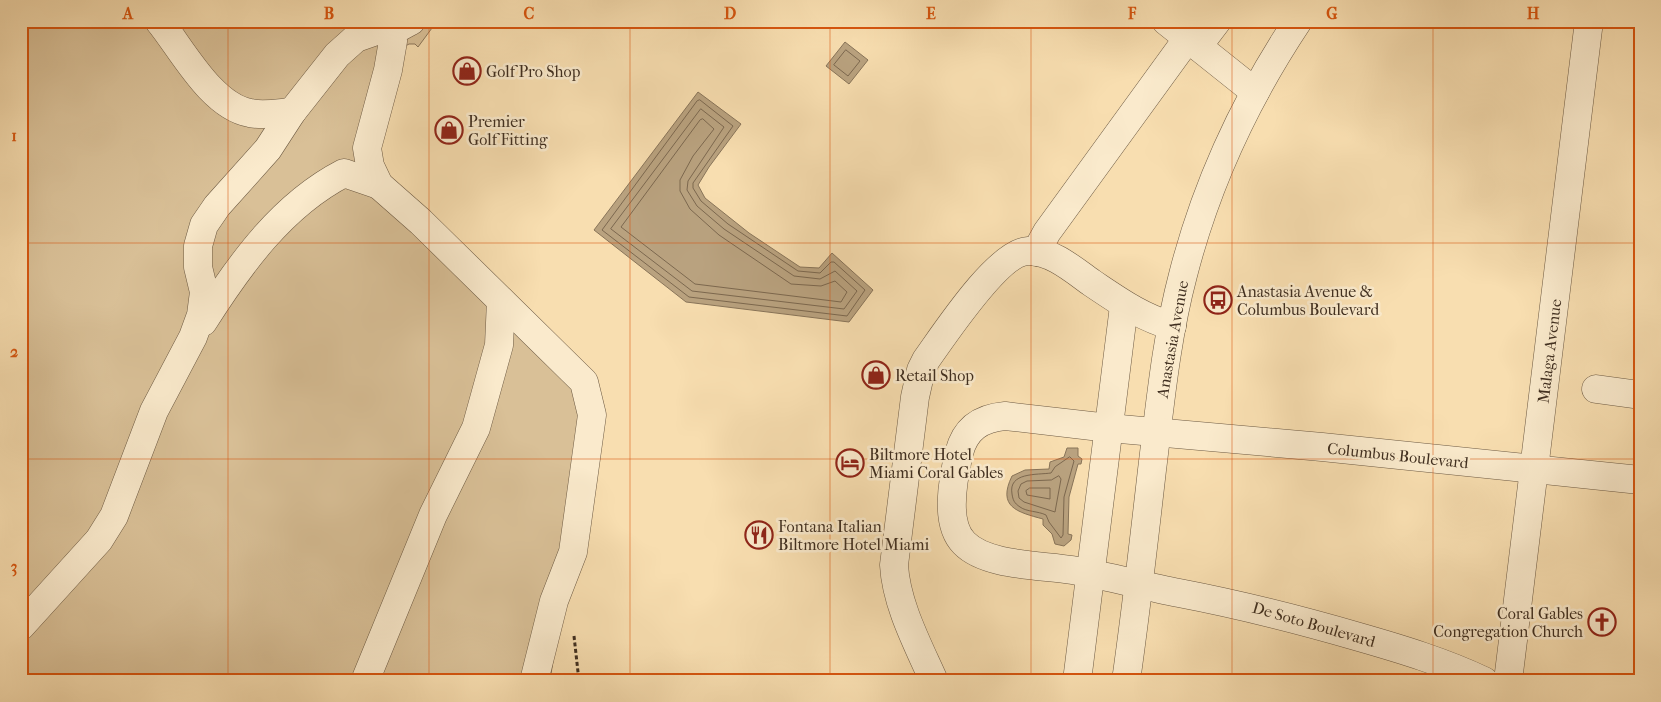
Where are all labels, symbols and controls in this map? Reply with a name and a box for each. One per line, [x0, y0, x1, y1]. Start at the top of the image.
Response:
text: A [122, 4, 134, 23]
text: B [324, 4, 334, 23]
text: C [524, 4, 535, 23]
text: D [724, 4, 736, 23]
text: E [926, 4, 936, 23]
text: F [1127, 4, 1137, 23]
text: G [1326, 4, 1338, 23]
text: H [1527, 4, 1540, 23]
shop icon: Golf Pro Shop [452, 56, 482, 86]
place label: Golf Pro Shop [486, 62, 581, 81]
place label: Premier Golf Fitting [468, 112, 548, 149]
shop icon: Premier Golf Fitting [434, 115, 464, 145]
text: 1 [11, 126, 17, 145]
street label: Anastasia Avenue [1153, 279, 1192, 400]
place label: Anastasia Avenue & Columbus Boulevard [1236, 282, 1379, 319]
bus stop icon: Anastasia Avenue & Columbus Boulevard [1203, 285, 1233, 315]
street label: Malaga Avenue [1534, 298, 1565, 404]
text: 2 [10, 342, 18, 361]
shop icon: Retail Shop [861, 360, 891, 390]
place label: Retail Shop [895, 366, 974, 385]
street label: Columbus Boulevard [1326, 439, 1470, 472]
place label: Biltmore Hotel Miami Coral Gables [869, 445, 1003, 482]
hotel icon: Biltmore Hotel Miami Coral Gables [835, 448, 865, 478]
place label: Fontana Italian Biltmore Hotel Miami [778, 517, 929, 554]
restaurant icon: Fontana Italian Biltmore Hotel Miami [744, 520, 774, 550]
text: 3 [11, 557, 17, 577]
street label: De Soto Boulevard [1250, 598, 1378, 651]
place label: Coral Gables Congregation Church [1433, 604, 1583, 641]
church icon: Coral Gables Congregation Church [1587, 607, 1617, 637]

